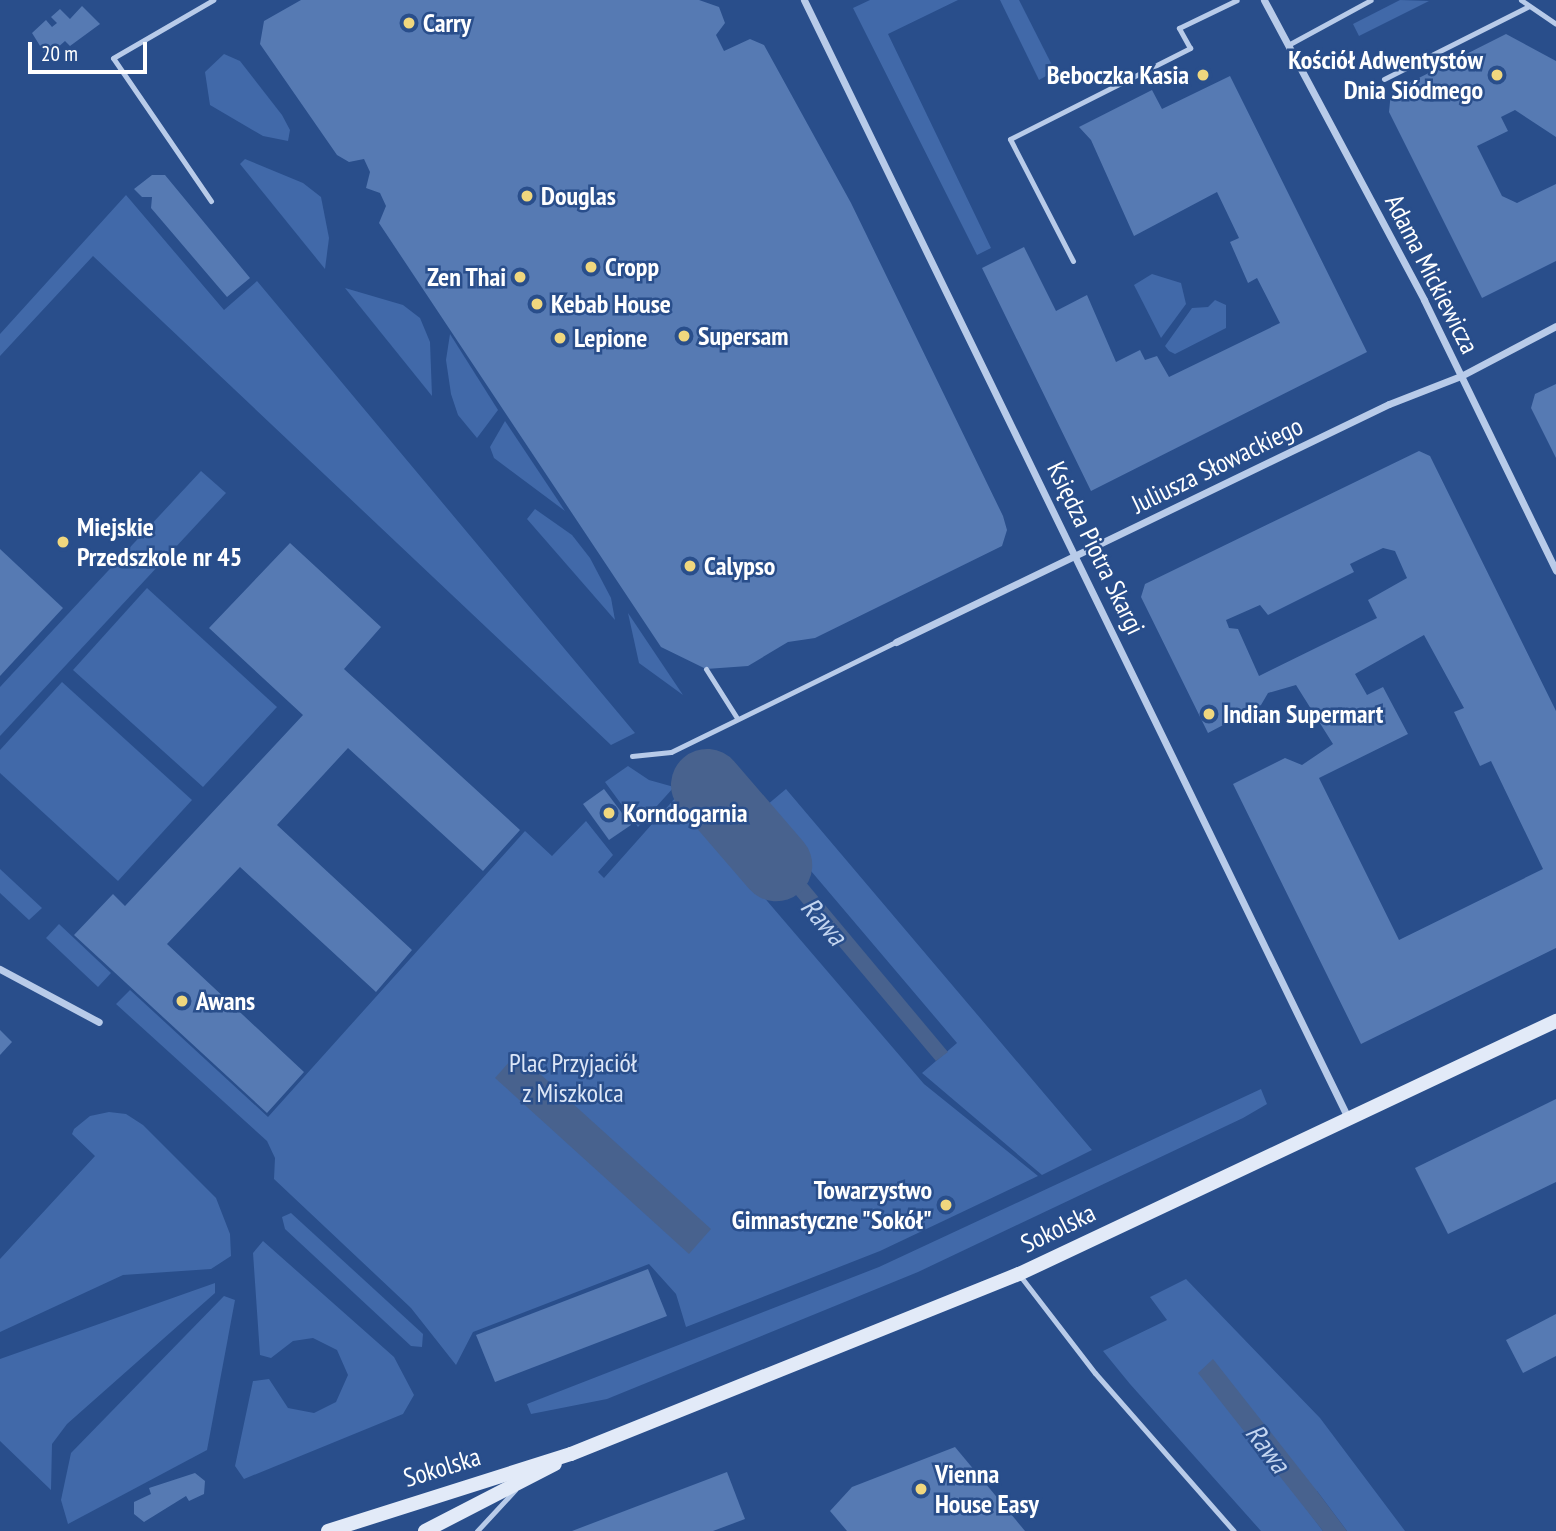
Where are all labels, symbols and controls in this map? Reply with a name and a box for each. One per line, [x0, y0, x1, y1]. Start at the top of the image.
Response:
place label: Carry [423, 7, 471, 39]
marker: Carry [401, 15, 417, 31]
scale bar [32, 28, 150, 72]
text: 20 m [41, 40, 78, 67]
place label: Kościół Adwentystów Dnia Siódmego [1287, 44, 1483, 106]
place label: Beboczka Kasia [1047, 59, 1189, 91]
marker: Beboczka Kasia [1195, 67, 1211, 83]
marker: Kościół Adwentystów Dnia Siódmego [1489, 67, 1505, 83]
place label: Douglas [541, 180, 616, 212]
marker: Douglas [519, 188, 535, 204]
street label: Adama Mickiewicza [1379, 189, 1485, 359]
place label: Cropp [605, 251, 659, 283]
marker: Cropp [583, 259, 599, 275]
place label: Zen Thai [426, 261, 506, 293]
marker: Zen Thai [512, 269, 528, 285]
place label: Kebab House [551, 288, 671, 320]
marker: Kebab House [529, 296, 545, 312]
place label: Supersam [698, 320, 788, 352]
place label: Lepione [574, 322, 647, 354]
marker: Supersam [676, 328, 692, 344]
marker: Lepione [552, 330, 568, 346]
street label: Juliusza Słowackiego [1126, 410, 1308, 520]
street label: Księdza Piotra Skargi [1041, 457, 1151, 639]
place label: Miejskie Przedszkole nr 45 [77, 511, 242, 572]
marker: Miejskie Przedszkole nr 45 [55, 534, 71, 550]
place label: Calypso [704, 550, 775, 582]
marker: Calypso [682, 558, 698, 574]
place label: Indian Supermart [1223, 698, 1383, 730]
marker: Indian Supermart [1201, 706, 1217, 722]
place label: Korndogarnia [623, 797, 748, 829]
marker: Korndogarnia [601, 805, 617, 821]
water label: Rawa [794, 890, 854, 952]
place label: Awans [196, 985, 255, 1017]
marker: Awans [174, 993, 190, 1009]
park label: Plac Przyjaciół z Miszkolca [509, 1047, 637, 1108]
place label: Towarzystwo Gimnastyczne "Sokół" [730, 1174, 932, 1236]
marker: Towarzystwo Gimnastyczne "Sokół" [938, 1197, 954, 1213]
street label: Sokolska [1016, 1197, 1100, 1259]
water label: Rawa [1239, 1417, 1297, 1479]
street label: Sokolska [400, 1441, 484, 1493]
place label: Vienna House Easy [935, 1458, 1039, 1520]
marker: Vienna House Easy [913, 1481, 929, 1497]

